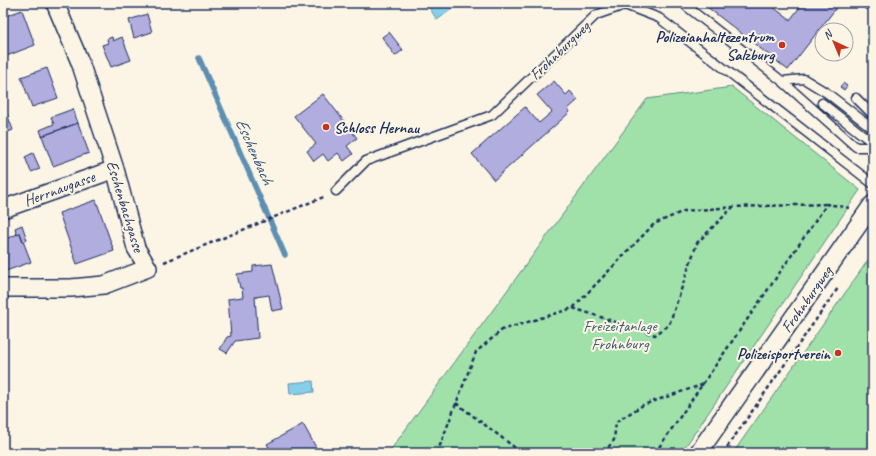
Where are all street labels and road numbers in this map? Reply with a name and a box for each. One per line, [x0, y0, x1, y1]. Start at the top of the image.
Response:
street label: Frohnburgweg [525, 16, 595, 84]
street label: Eschenbachgasse [102, 158, 149, 256]
street label: Herrnaugasse [21, 166, 99, 211]
street label: Frohnburgweg [777, 261, 838, 337]

